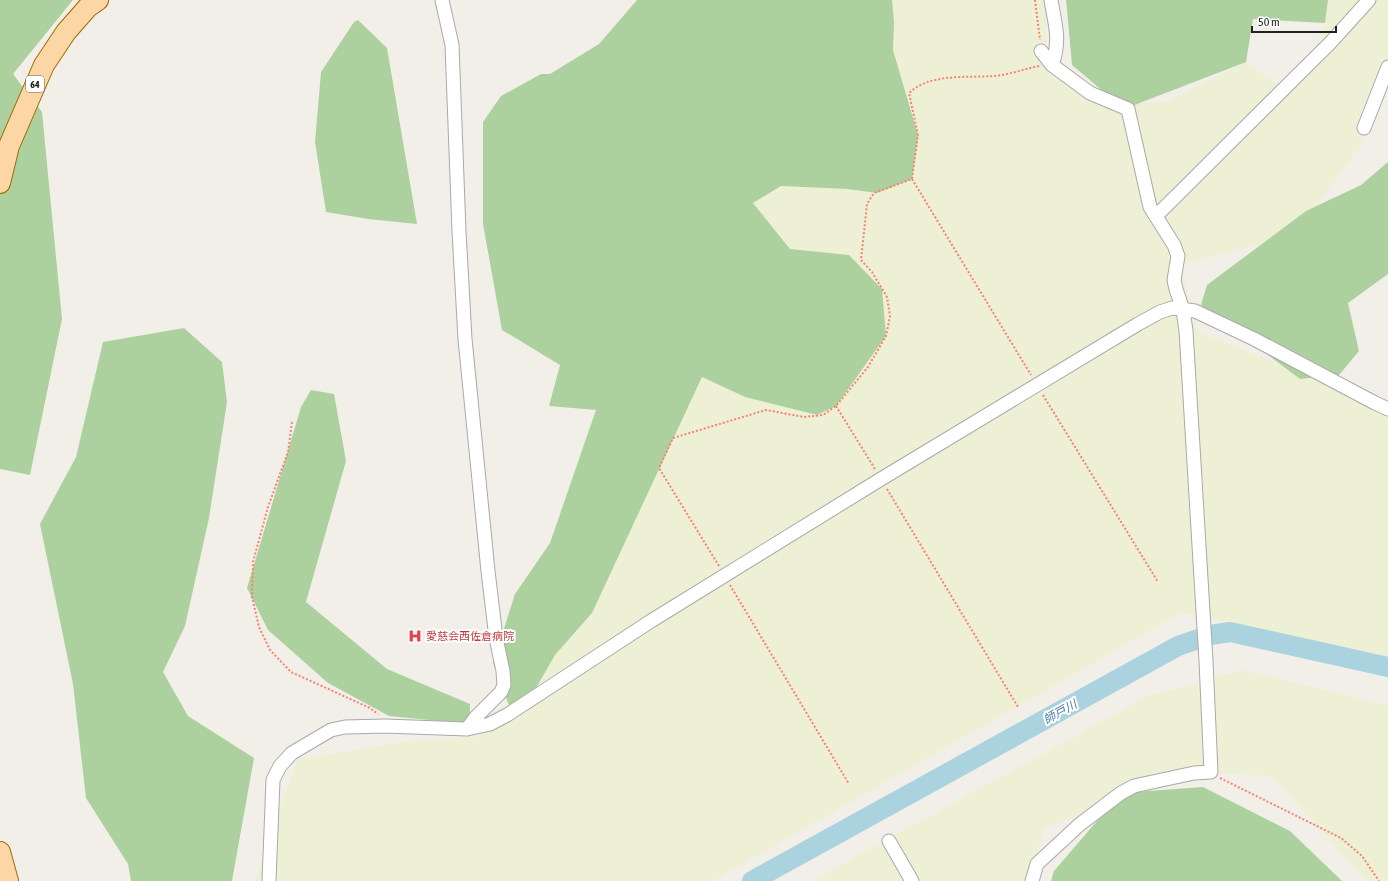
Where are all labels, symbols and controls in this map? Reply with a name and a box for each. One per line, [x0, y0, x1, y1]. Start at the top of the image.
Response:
scale bar [1252, 8, 1336, 34]
text: 50 m [1258, 15, 1280, 29]
road number: 64 [26, 76, 44, 92]
hospital icon: 愛慈会西佐倉病院 [407, 628, 423, 644]
place label: 愛慈会西佐倉病院 [426, 630, 514, 642]
water label: 師戸川 [1041, 696, 1081, 727]

